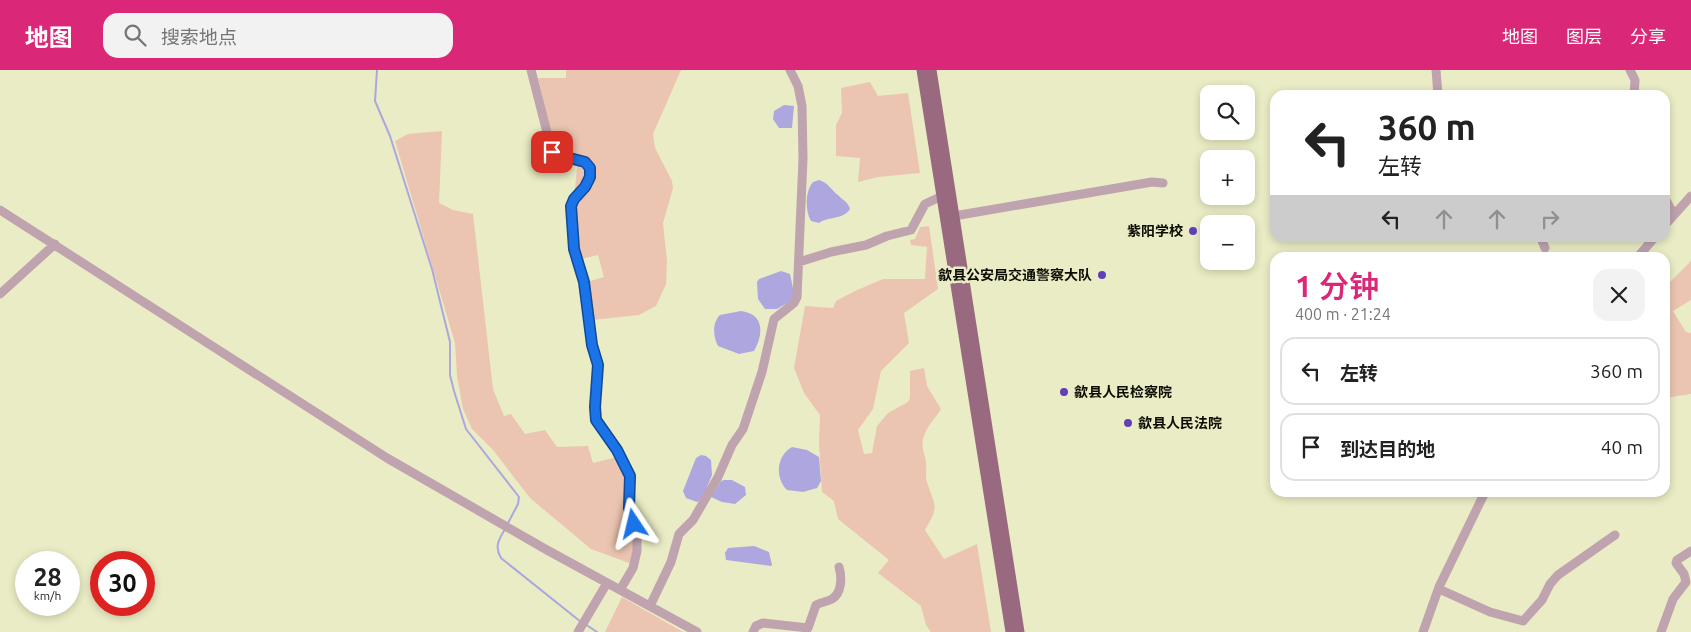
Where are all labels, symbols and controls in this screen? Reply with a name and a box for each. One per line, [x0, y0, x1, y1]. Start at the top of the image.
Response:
search box [103, 13, 453, 58]
icon: search [121, 21, 149, 49]
text: 地图 [25, 24, 73, 51]
text: 搜索地点 [161, 26, 237, 48]
text: 地图 [1502, 26, 1538, 46]
text: 图层 [1566, 26, 1602, 46]
text: 分享 [1630, 26, 1666, 46]
map controls [1200, 85, 1255, 270]
button: search [1200, 85, 1255, 140]
text: 360 m [1378, 107, 1476, 147]
icon: left [1295, 110, 1360, 175]
pin [531, 131, 573, 173]
icon: arrive [538, 138, 566, 166]
button: + [1200, 150, 1255, 205]
text: 左转 [1378, 153, 1422, 178]
icon: left [1377, 205, 1405, 233]
icon: ahead [1430, 205, 1458, 233]
icon: ahead [1483, 205, 1511, 233]
icon: right [1536, 205, 1564, 233]
button: − [1200, 215, 1255, 270]
place label: 紫阳学校 [1127, 223, 1183, 239]
marker: 紫阳学校 [1187, 225, 1199, 237]
place label: 歙县公安局交通警察大队 [938, 267, 1092, 283]
marker: 歙县公安局交通警察大队 [1096, 269, 1108, 281]
text: 1 分钟 [1295, 269, 1379, 303]
button: close [1593, 269, 1645, 321]
text: 400 m · 21:24 [1295, 305, 1391, 323]
icon: left [1297, 357, 1325, 385]
text: 360 m [1590, 360, 1643, 382]
text: 左转 [1340, 362, 1378, 384]
place label: 歙县人民检察院 [1074, 384, 1172, 400]
marker: 歙县人民检察院 [1058, 386, 1070, 398]
place label: 歙县人民法院 [1138, 415, 1222, 431]
marker: 歙县人民法院 [1122, 417, 1134, 429]
icon: arrive [1297, 433, 1325, 461]
text: 40 m [1601, 436, 1643, 458]
text: 到达目的地 [1340, 438, 1435, 460]
position arrow [607, 497, 659, 549]
speed limit sign: 30 [90, 551, 155, 616]
text: 28 [33, 563, 62, 591]
text: km/h [34, 589, 61, 602]

